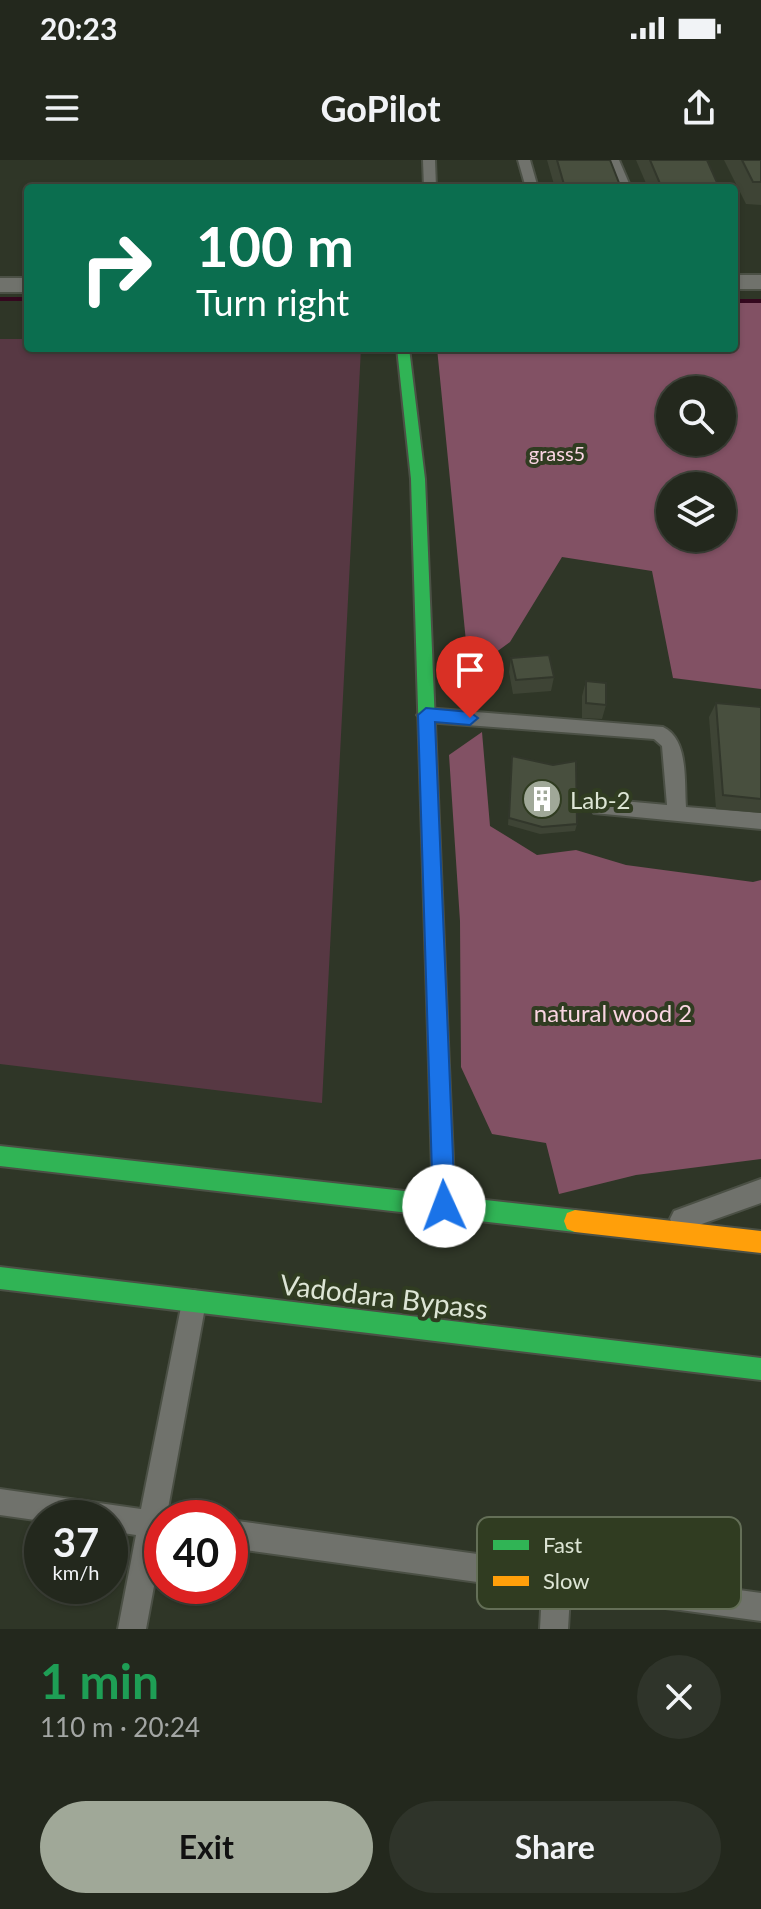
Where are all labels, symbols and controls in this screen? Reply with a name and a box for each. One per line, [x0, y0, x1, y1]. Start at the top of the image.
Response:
text: 20:23 [40, 10, 117, 46]
icon: menu [40, 86, 84, 130]
text: GoPilot [320, 86, 441, 130]
icon: share [677, 86, 721, 130]
text: 100 m [196, 212, 354, 279]
icon: right [64, 216, 168, 320]
text: Turn right [196, 280, 349, 324]
map controls [656, 376, 736, 552]
button: search [656, 376, 736, 456]
park label: grass5 [529, 441, 585, 465]
button: layers [656, 472, 736, 552]
pin [436, 636, 504, 718]
icon: arrive [448, 648, 492, 692]
building icon: Lab-2 [521, 778, 563, 820]
place label: Lab-2 [570, 785, 631, 814]
park label: natural wood 2 [534, 998, 692, 1027]
position arrow [402, 1164, 486, 1248]
street label: Vadodara Bypass [278, 1266, 490, 1326]
speed limit sign: 40 [144, 1500, 248, 1604]
legend [477, 1517, 741, 1609]
text: 37 [53, 1518, 99, 1566]
text: Fast [543, 1531, 582, 1558]
text: km/h [53, 1560, 99, 1584]
text: Slow [543, 1567, 590, 1594]
text: 1 min [40, 1652, 159, 1709]
button: close [637, 1655, 721, 1739]
text: 110 m · 20:24 [40, 1711, 200, 1743]
button: Exit [40, 1801, 373, 1893]
button: Share [389, 1801, 721, 1893]

